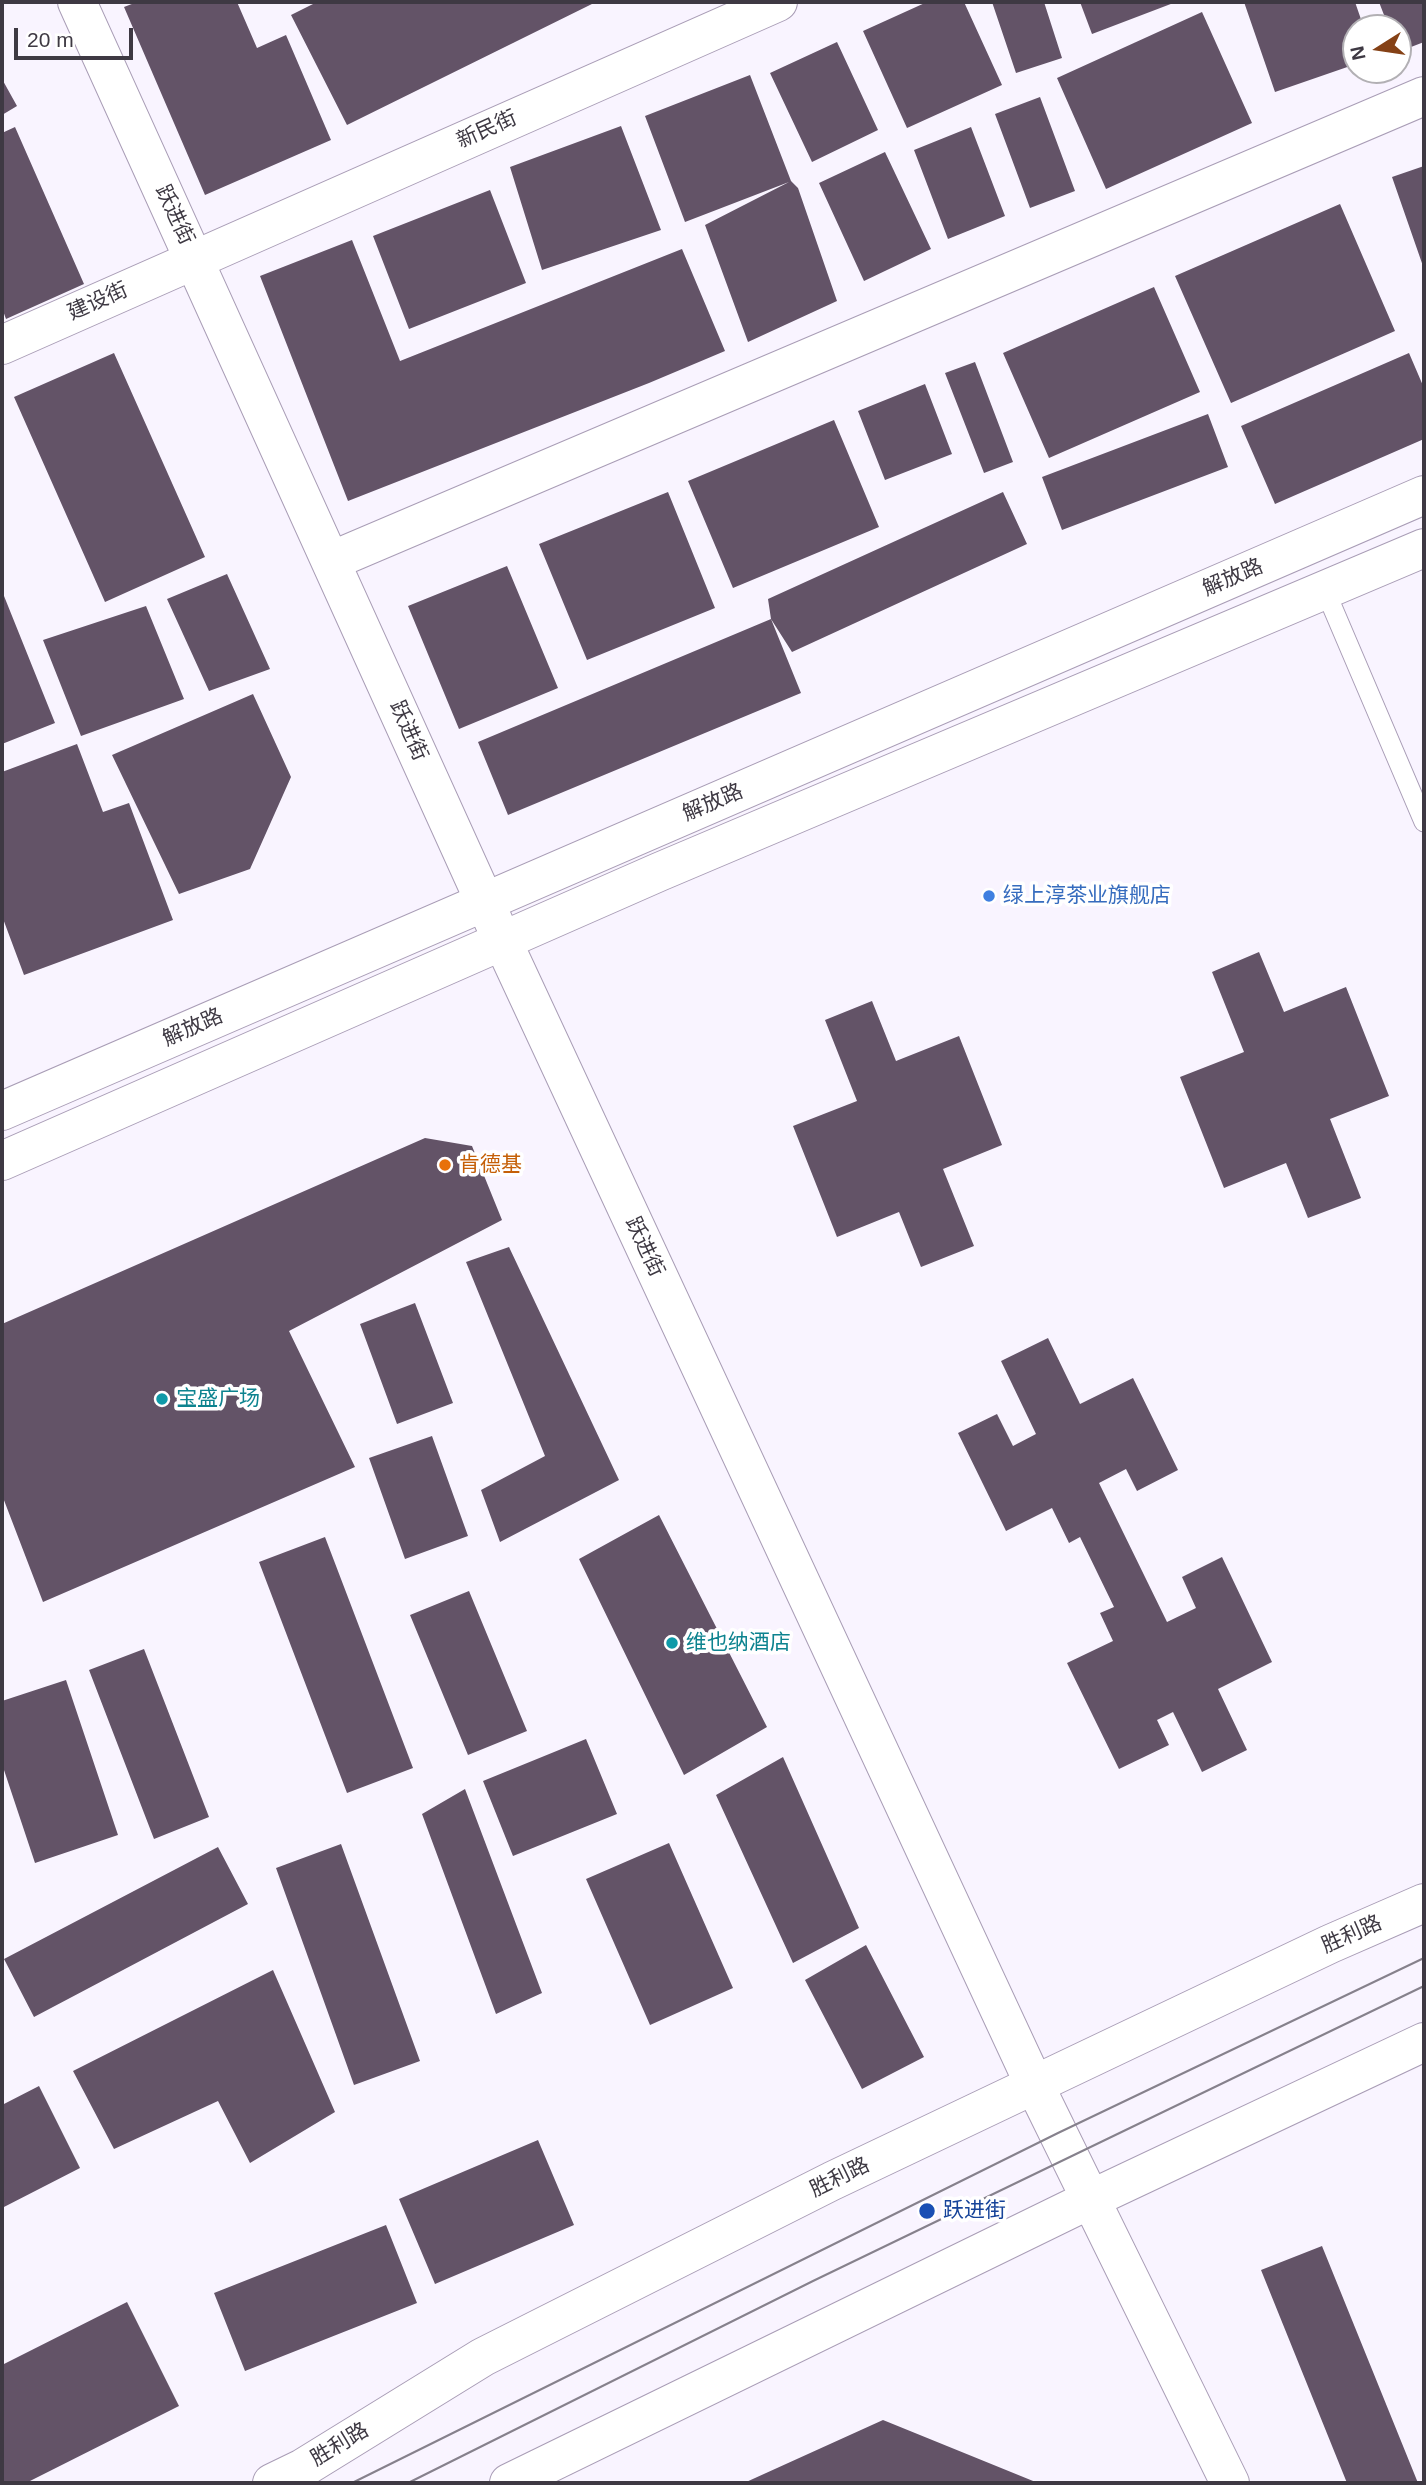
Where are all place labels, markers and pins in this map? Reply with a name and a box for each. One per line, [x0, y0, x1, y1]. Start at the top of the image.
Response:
place label: 绿上淳茶业旗舰店 [1003, 883, 1171, 909]
marker: 绿上淳茶业旗舰店 [981, 888, 997, 904]
place label: 肯德基 [459, 1152, 522, 1178]
marker: 肯德基 [437, 1157, 453, 1173]
place label: 宝盛广场 [176, 1386, 260, 1412]
marker: 宝盛广场 [154, 1391, 170, 1407]
place label: 维也纳酒店 [686, 1630, 791, 1656]
marker: 维也纳酒店 [664, 1635, 680, 1651]
place label: 跃进街 [943, 2198, 1006, 2224]
marker: 跃进街 [917, 2201, 937, 2221]

